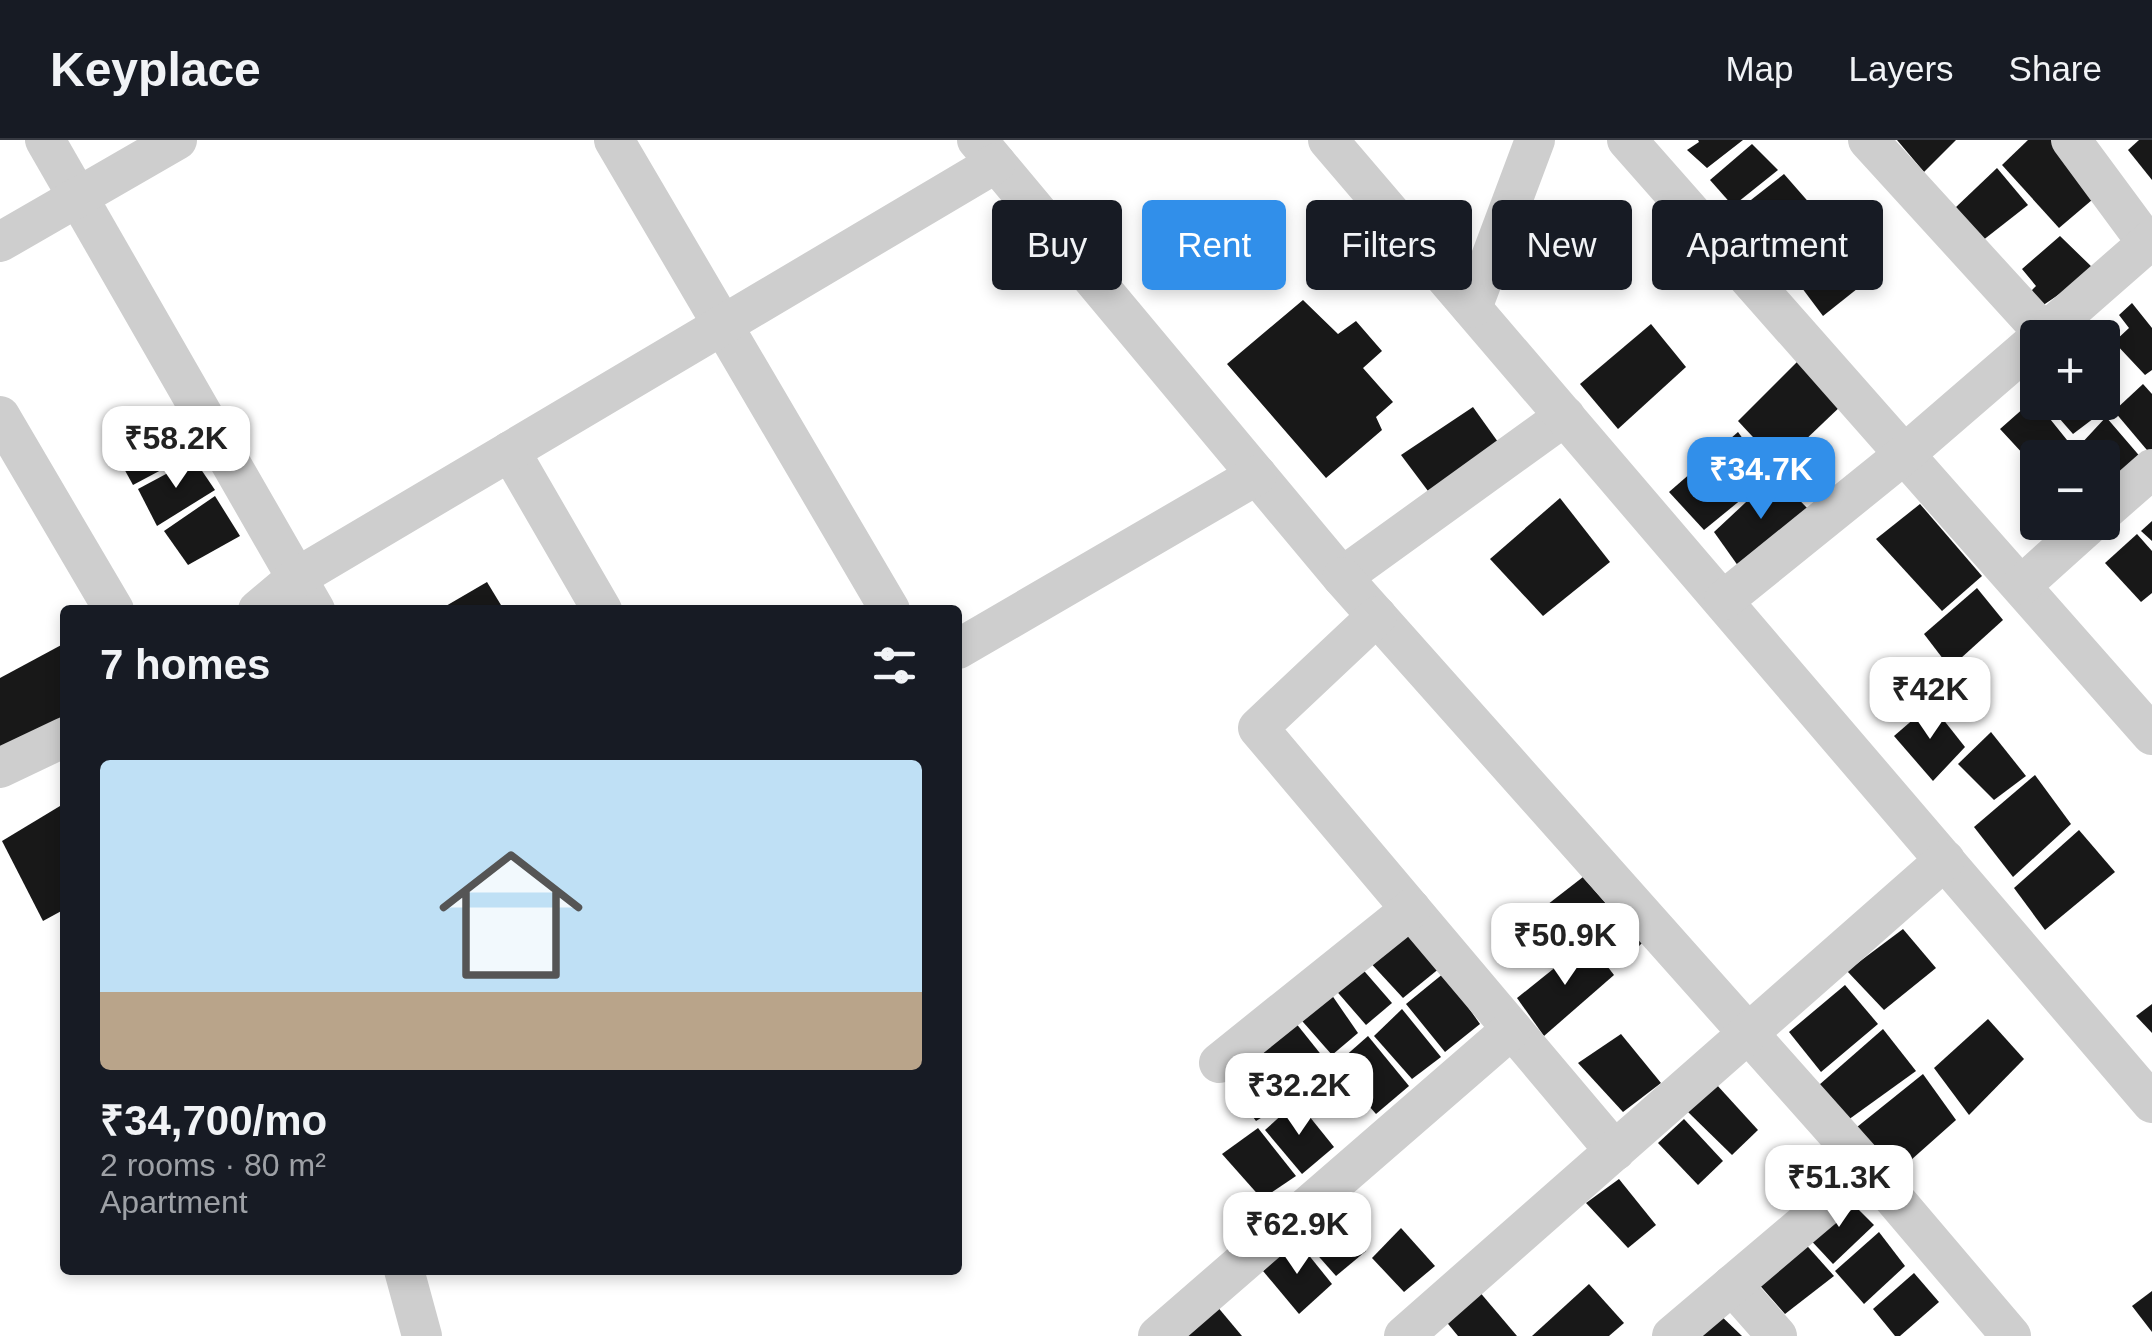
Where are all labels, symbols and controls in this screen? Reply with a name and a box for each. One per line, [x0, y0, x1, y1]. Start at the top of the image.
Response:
text: Keyplace [50, 43, 261, 96]
text: Map [1725, 49, 1794, 88]
text: Layers [1849, 49, 1954, 88]
text: Share [2009, 49, 2102, 88]
chip: Buy [992, 200, 1122, 290]
chip: Rent [1142, 200, 1286, 290]
chip: Filters [1306, 200, 1472, 290]
chip: New [1492, 200, 1632, 290]
chip: Apartment [1652, 200, 1883, 290]
map controls [2020, 320, 2120, 540]
button: + [2020, 320, 2120, 420]
pin: ₹58.2K [95, 406, 257, 491]
text: ₹58.2K [124, 420, 228, 456]
pin: ₹34.7K [1680, 437, 1842, 522]
button: − [2020, 440, 2120, 540]
text: ₹34.7K [1709, 451, 1813, 487]
icon: filters [867, 638, 922, 693]
text: 7 homes [100, 641, 270, 688]
pin: ₹42K [1871, 657, 1989, 742]
text: ₹42K [1891, 671, 1969, 707]
icon: home [421, 825, 601, 1005]
pin: ₹50.9K [1484, 903, 1646, 988]
text: ₹50.9K [1513, 917, 1617, 953]
pin: ₹32.2K [1218, 1053, 1380, 1138]
text: ₹32.2K [1247, 1067, 1351, 1103]
text: ₹34,700/mo [100, 1097, 327, 1144]
pin: ₹51.3K [1758, 1145, 1920, 1230]
text: 2 rooms · 80 m² [100, 1147, 326, 1183]
text: ₹51.3K [1787, 1159, 1891, 1195]
text: Apartment [100, 1184, 248, 1220]
pin: ₹62.9K [1216, 1192, 1378, 1277]
text: ₹62.9K [1245, 1206, 1349, 1242]

